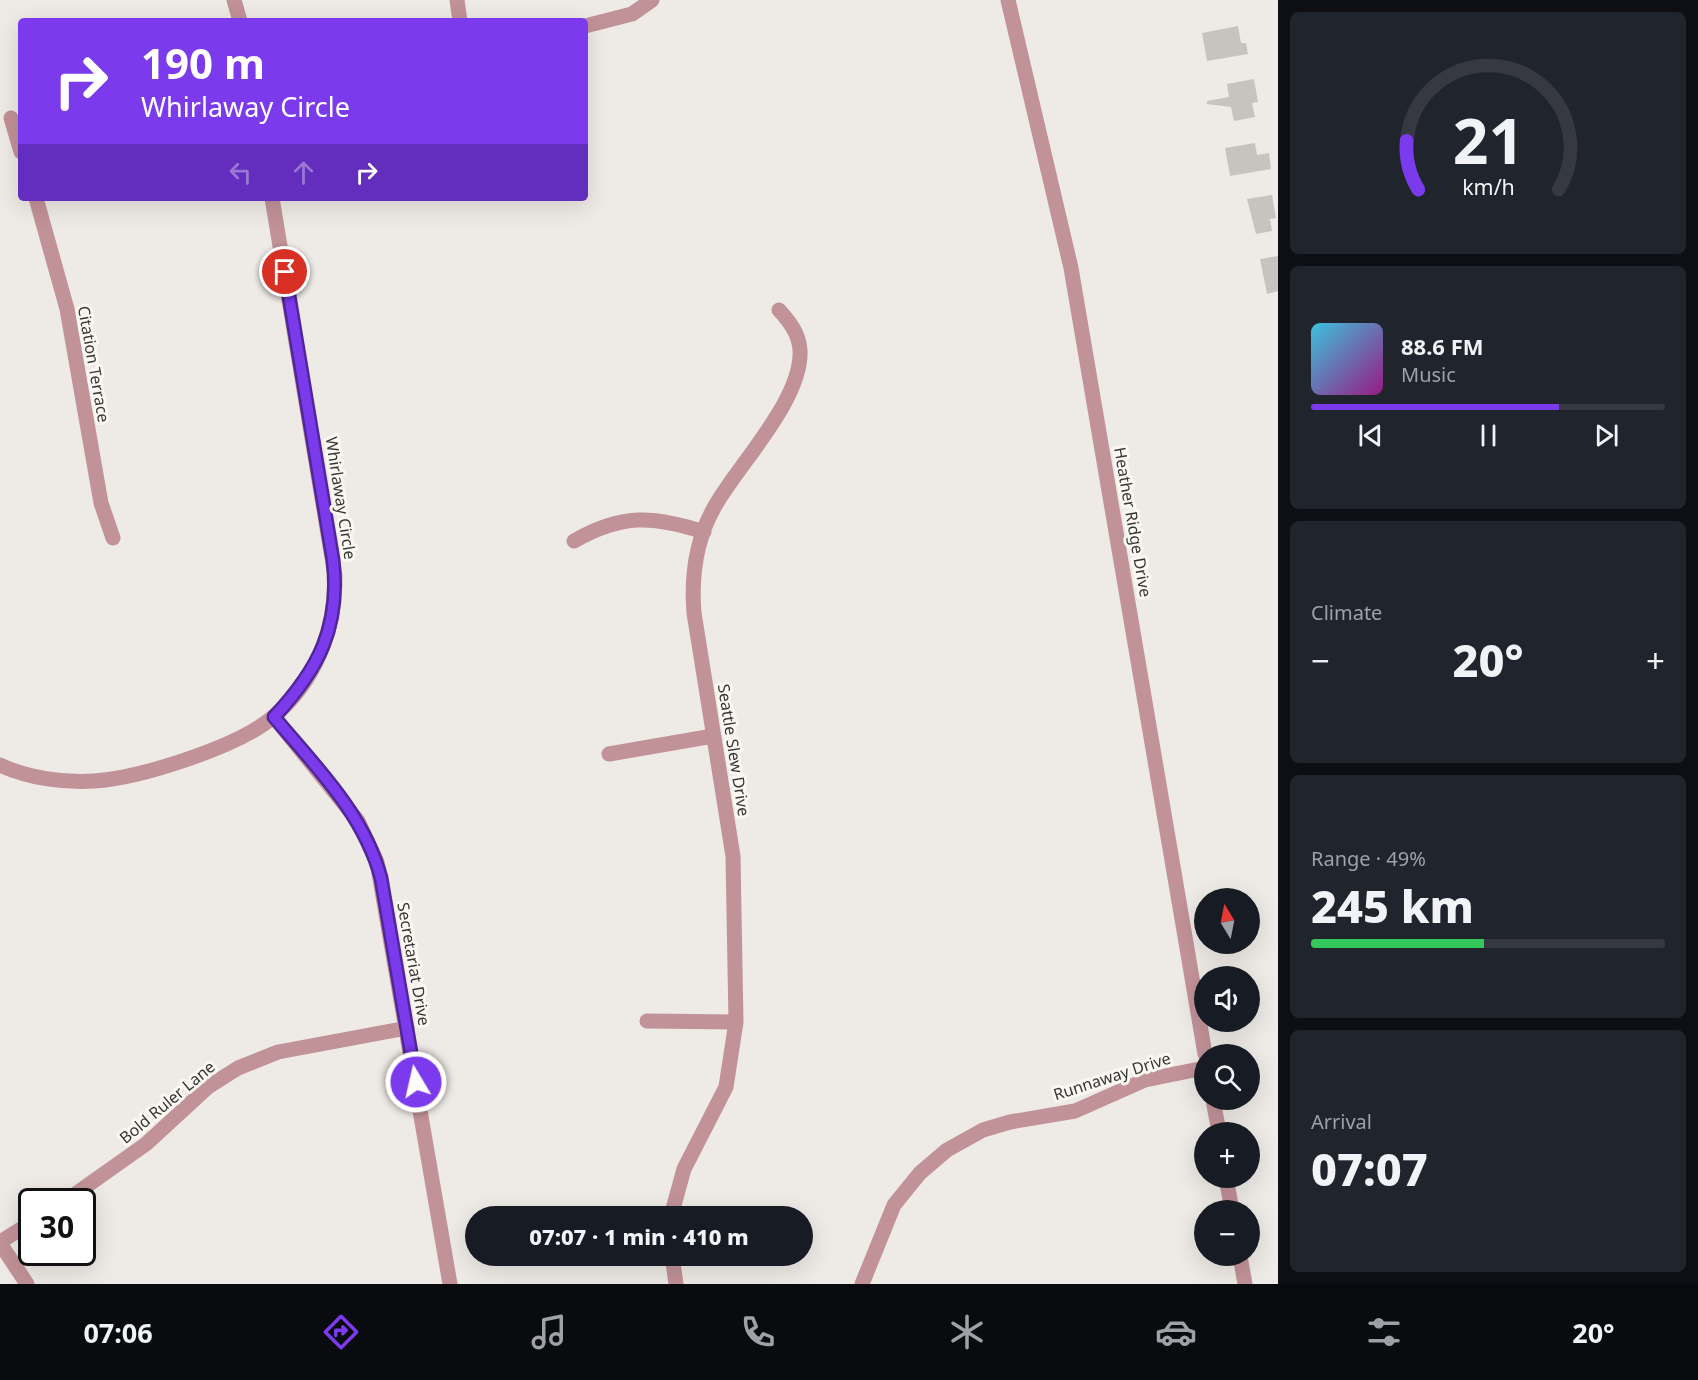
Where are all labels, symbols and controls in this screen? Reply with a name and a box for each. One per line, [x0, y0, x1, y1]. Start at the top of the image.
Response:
text: 190 m [141, 34, 265, 91]
icon: right [42, 42, 120, 120]
text: Whirlaway Circle [141, 88, 350, 125]
text: 21 [1452, 97, 1524, 182]
icon: left [224, 156, 257, 189]
icon: ahead [287, 156, 320, 189]
icon: right [350, 156, 383, 189]
text: km/h [1462, 173, 1514, 202]
pin [259, 246, 310, 297]
icon: arrive [268, 255, 301, 288]
street label: Citation Terrace [73, 304, 115, 424]
text: 88.6 FM [1401, 331, 1483, 361]
text: Music [1401, 361, 1456, 388]
icon: previous [1354, 419, 1387, 452]
icon: pause [1472, 419, 1505, 452]
icon: next [1590, 419, 1623, 452]
street label: Whirlaway Circle [320, 435, 362, 561]
street label: Heather Ridge Drive [1109, 445, 1157, 599]
text: Climate [1311, 599, 1382, 626]
text: 20° [1452, 629, 1524, 690]
text: − [1311, 638, 1330, 683]
text: + [1646, 638, 1665, 683]
street label: Seattle Slew Drive [713, 682, 755, 818]
text: Range · 49% [1311, 845, 1426, 872]
text: 245 km [1311, 875, 1474, 936]
north arrow [1194, 888, 1260, 954]
map controls [1194, 888, 1260, 1266]
street label: Secretariat Drive [392, 901, 436, 1027]
button: sound [1194, 966, 1260, 1032]
button: search [1194, 1044, 1260, 1110]
street label: Runnaway Drive [1051, 1047, 1173, 1105]
position arrow [384, 1050, 448, 1114]
street label: Bold Ruler Lane [115, 1056, 219, 1148]
text: Arrival [1311, 1108, 1372, 1135]
button: + [1194, 1122, 1260, 1188]
text: 07:07 [1311, 1138, 1428, 1199]
speed limit sign: 30 [18, 1188, 96, 1266]
button: − [1194, 1200, 1260, 1266]
text: 07:07 · 1 min · 410 m [529, 1221, 749, 1251]
icon: directions [320, 1311, 362, 1353]
icon: music [528, 1311, 570, 1353]
icon: phone [737, 1311, 779, 1353]
icon: climate [946, 1311, 988, 1353]
icon: car [1155, 1311, 1197, 1353]
icon: filters [1363, 1311, 1405, 1353]
text: 07:06 [83, 1314, 153, 1351]
text: 20° [1572, 1314, 1615, 1351]

